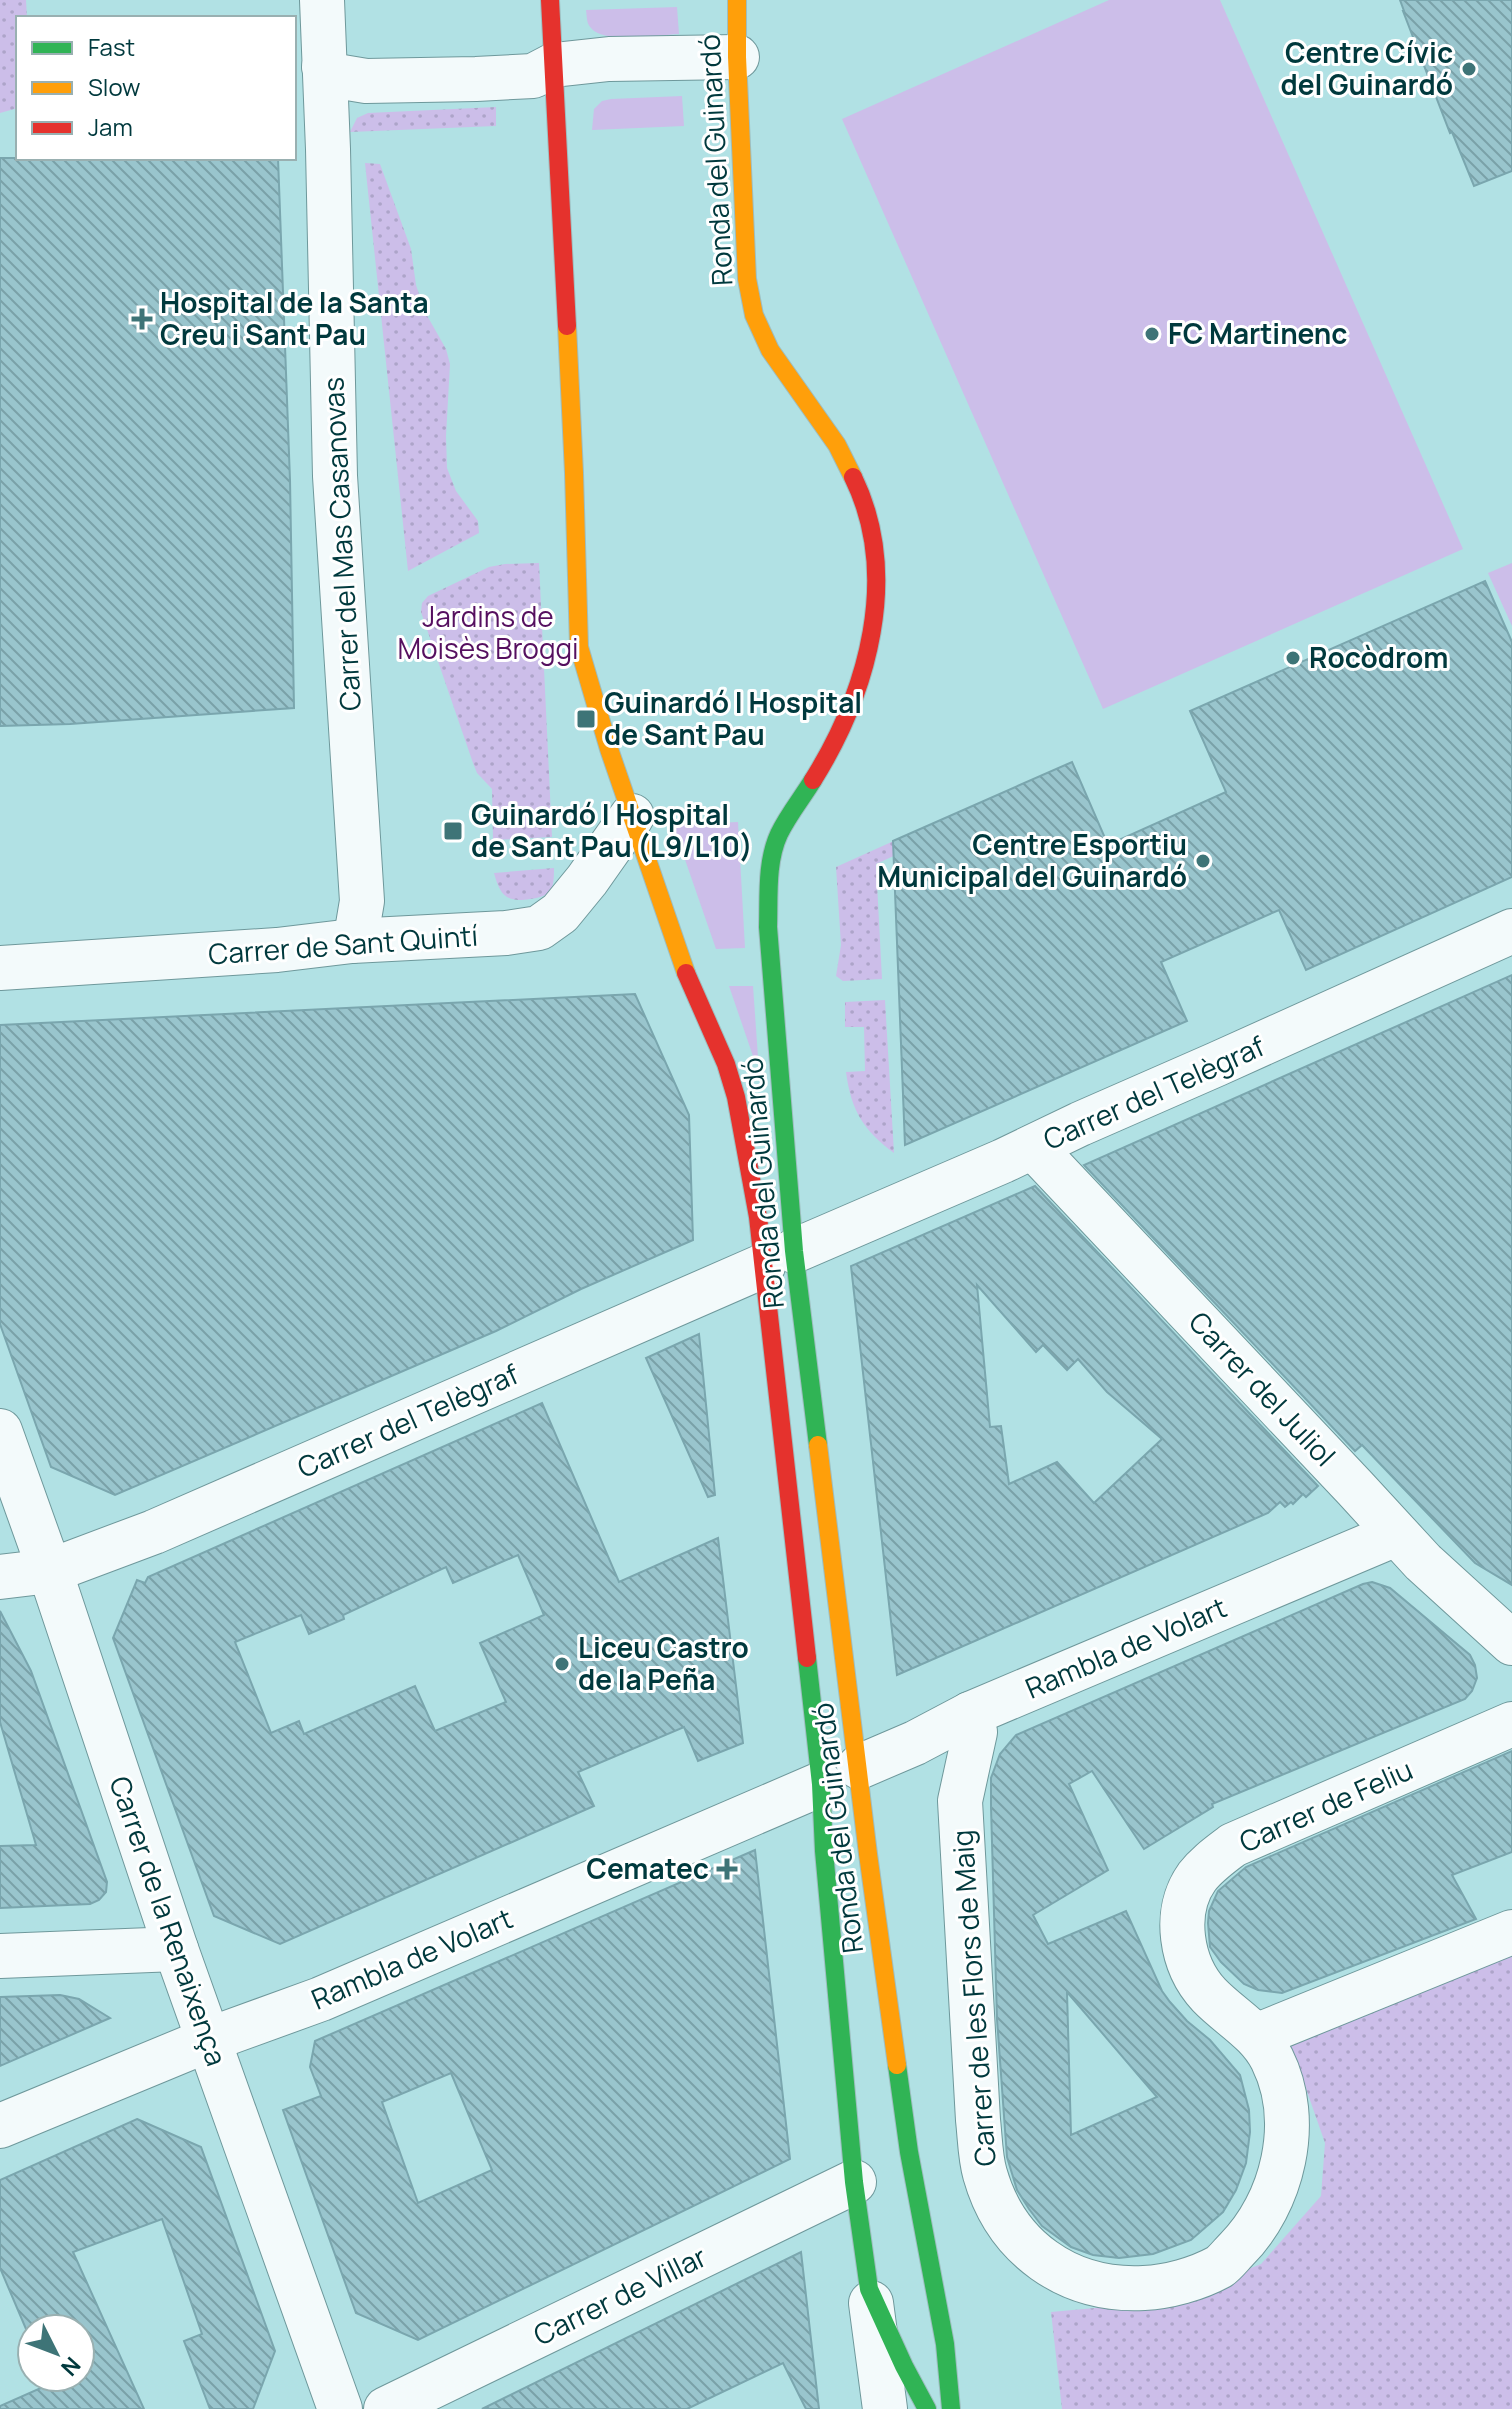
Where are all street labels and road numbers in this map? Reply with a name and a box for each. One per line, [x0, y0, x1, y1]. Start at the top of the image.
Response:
street label: Ronda del Guinardó [689, 33, 741, 287]
street label: Carrer del Mas Casanovas [313, 376, 369, 712]
street label: Carrer de Sant Quintí [207, 916, 479, 972]
street label: Carrer del Telègraf [1037, 1026, 1270, 1158]
street label: Ronda del Guinardó [732, 1056, 792, 1310]
street label: Carrer del Juliol [1181, 1303, 1344, 1474]
street label: Carrer del Telègraf [291, 1354, 524, 1486]
street label: Rambla de Volart [1019, 1588, 1232, 1707]
street label: Ronda del Guinardó [803, 1701, 871, 1955]
street label: Carrer de Feliu [1233, 1750, 1418, 1860]
street label: Carrer de la Renaixença [102, 1771, 236, 2070]
street label: Carrer de les Flors de Maig [942, 1829, 1004, 2168]
street label: Rambla de Volart [305, 1899, 518, 2018]
street label: Carrer de Villar [527, 2237, 712, 2353]

